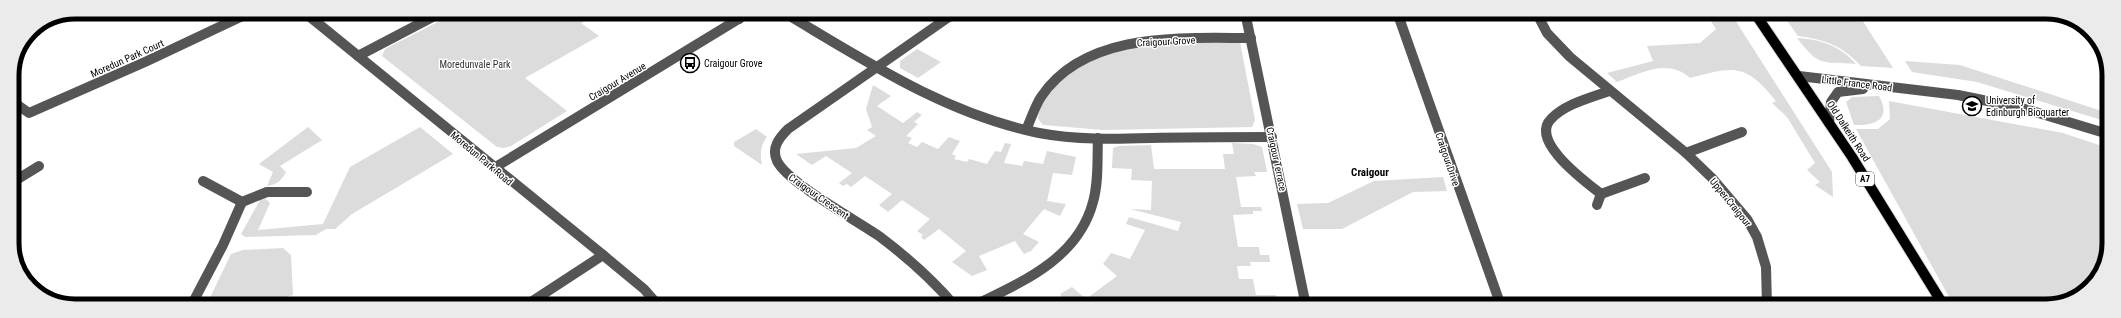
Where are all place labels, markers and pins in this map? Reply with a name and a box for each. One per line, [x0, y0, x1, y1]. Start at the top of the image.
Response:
bus stop icon: Craigour Grove [679, 52, 701, 74]
place label: Craigour Grove [704, 58, 763, 69]
school or university icon: University of Edinburgh Bioquarter [1961, 95, 1983, 117]
place label: University of Edinburgh Bioquarter [1986, 95, 2069, 118]

